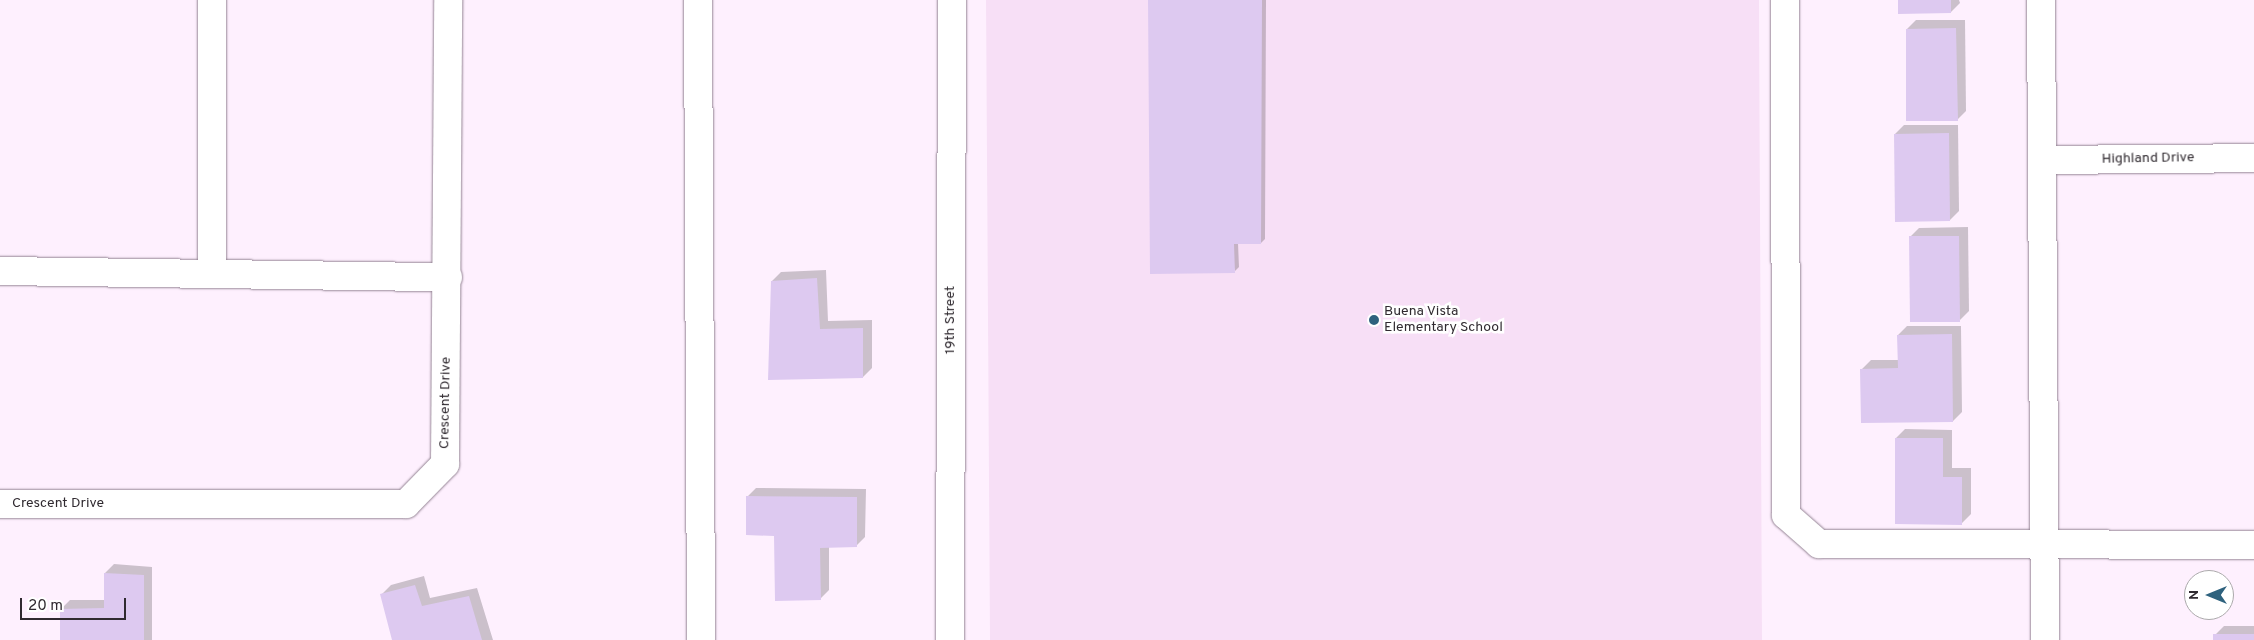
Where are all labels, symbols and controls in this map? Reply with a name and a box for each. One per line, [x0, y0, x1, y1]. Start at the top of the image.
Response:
street label: Highland Drive [2101, 150, 2195, 168]
street label: 19th Street [943, 286, 959, 354]
place label: Buena Vista Elementary School [1384, 304, 1503, 336]
marker: Buena Vista Elementary School [1368, 314, 1380, 326]
street label: Crescent Drive [437, 357, 455, 449]
street label: Crescent Drive [12, 496, 104, 512]
north arrow [2184, 570, 2234, 620]
scale bar [22, 588, 129, 620]
text: N [2186, 590, 2203, 600]
text: 20 m [28, 597, 63, 616]

